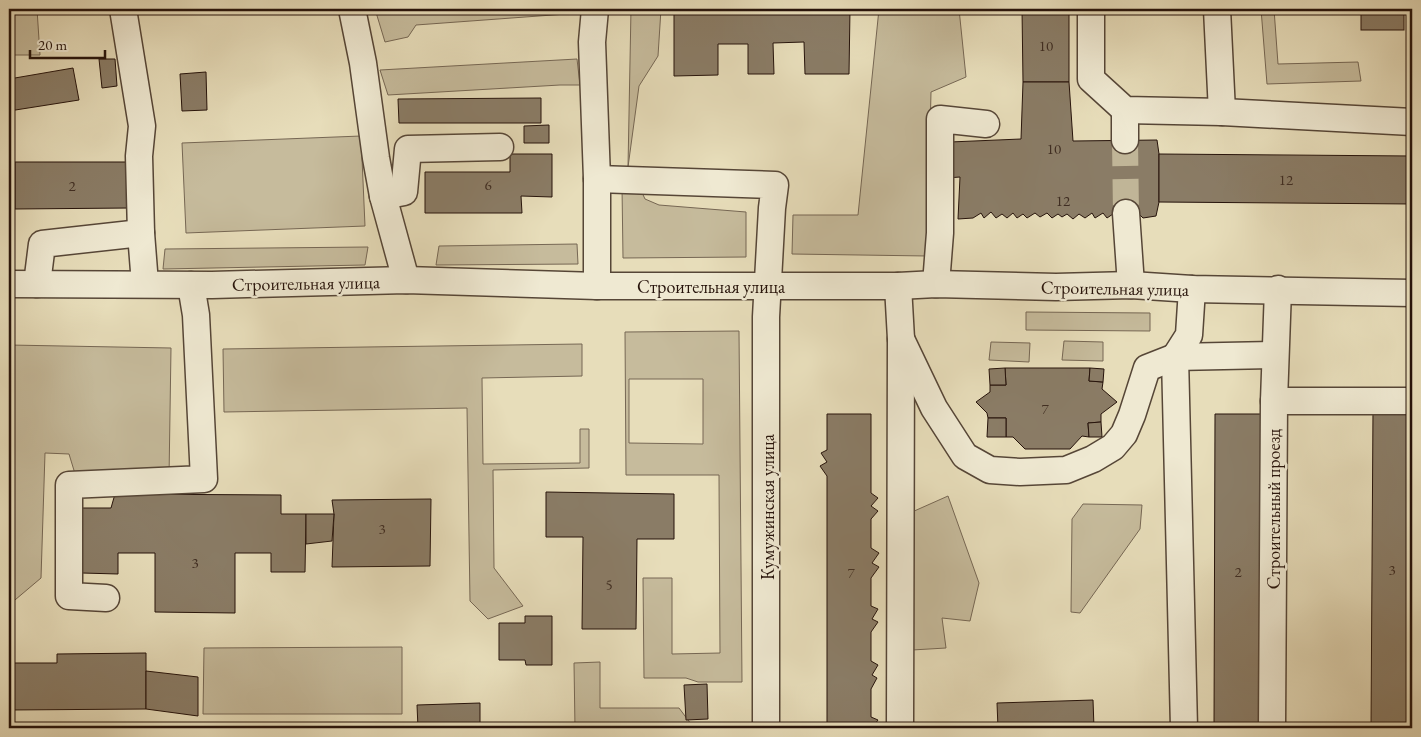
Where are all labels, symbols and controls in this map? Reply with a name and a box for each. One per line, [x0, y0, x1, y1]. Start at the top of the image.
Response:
scale bar [30, 28, 105, 60]
text: 20 m [38, 35, 67, 54]
house number: 10 [1039, 36, 1053, 55]
house number: 10 [1047, 139, 1061, 158]
house number: 12 [1279, 170, 1294, 189]
house number: 6 [484, 175, 492, 194]
house number: 2 [68, 176, 76, 195]
house number: 12 [1056, 191, 1071, 210]
street label: Строительная улица [232, 270, 381, 296]
street label: Строительная улица [637, 275, 786, 298]
street label: Строительная улица [1041, 275, 1190, 301]
house number: 7 [1041, 399, 1049, 418]
street label: Строительный проезд [1262, 429, 1285, 589]
street label: Кумужинская улица [756, 433, 779, 580]
house number: 3 [378, 519, 386, 538]
house number: 3 [191, 553, 199, 572]
house number: 3 [1388, 560, 1396, 579]
house number: 2 [1234, 562, 1242, 581]
house number: 7 [847, 563, 855, 582]
house number: 5 [605, 575, 613, 594]

